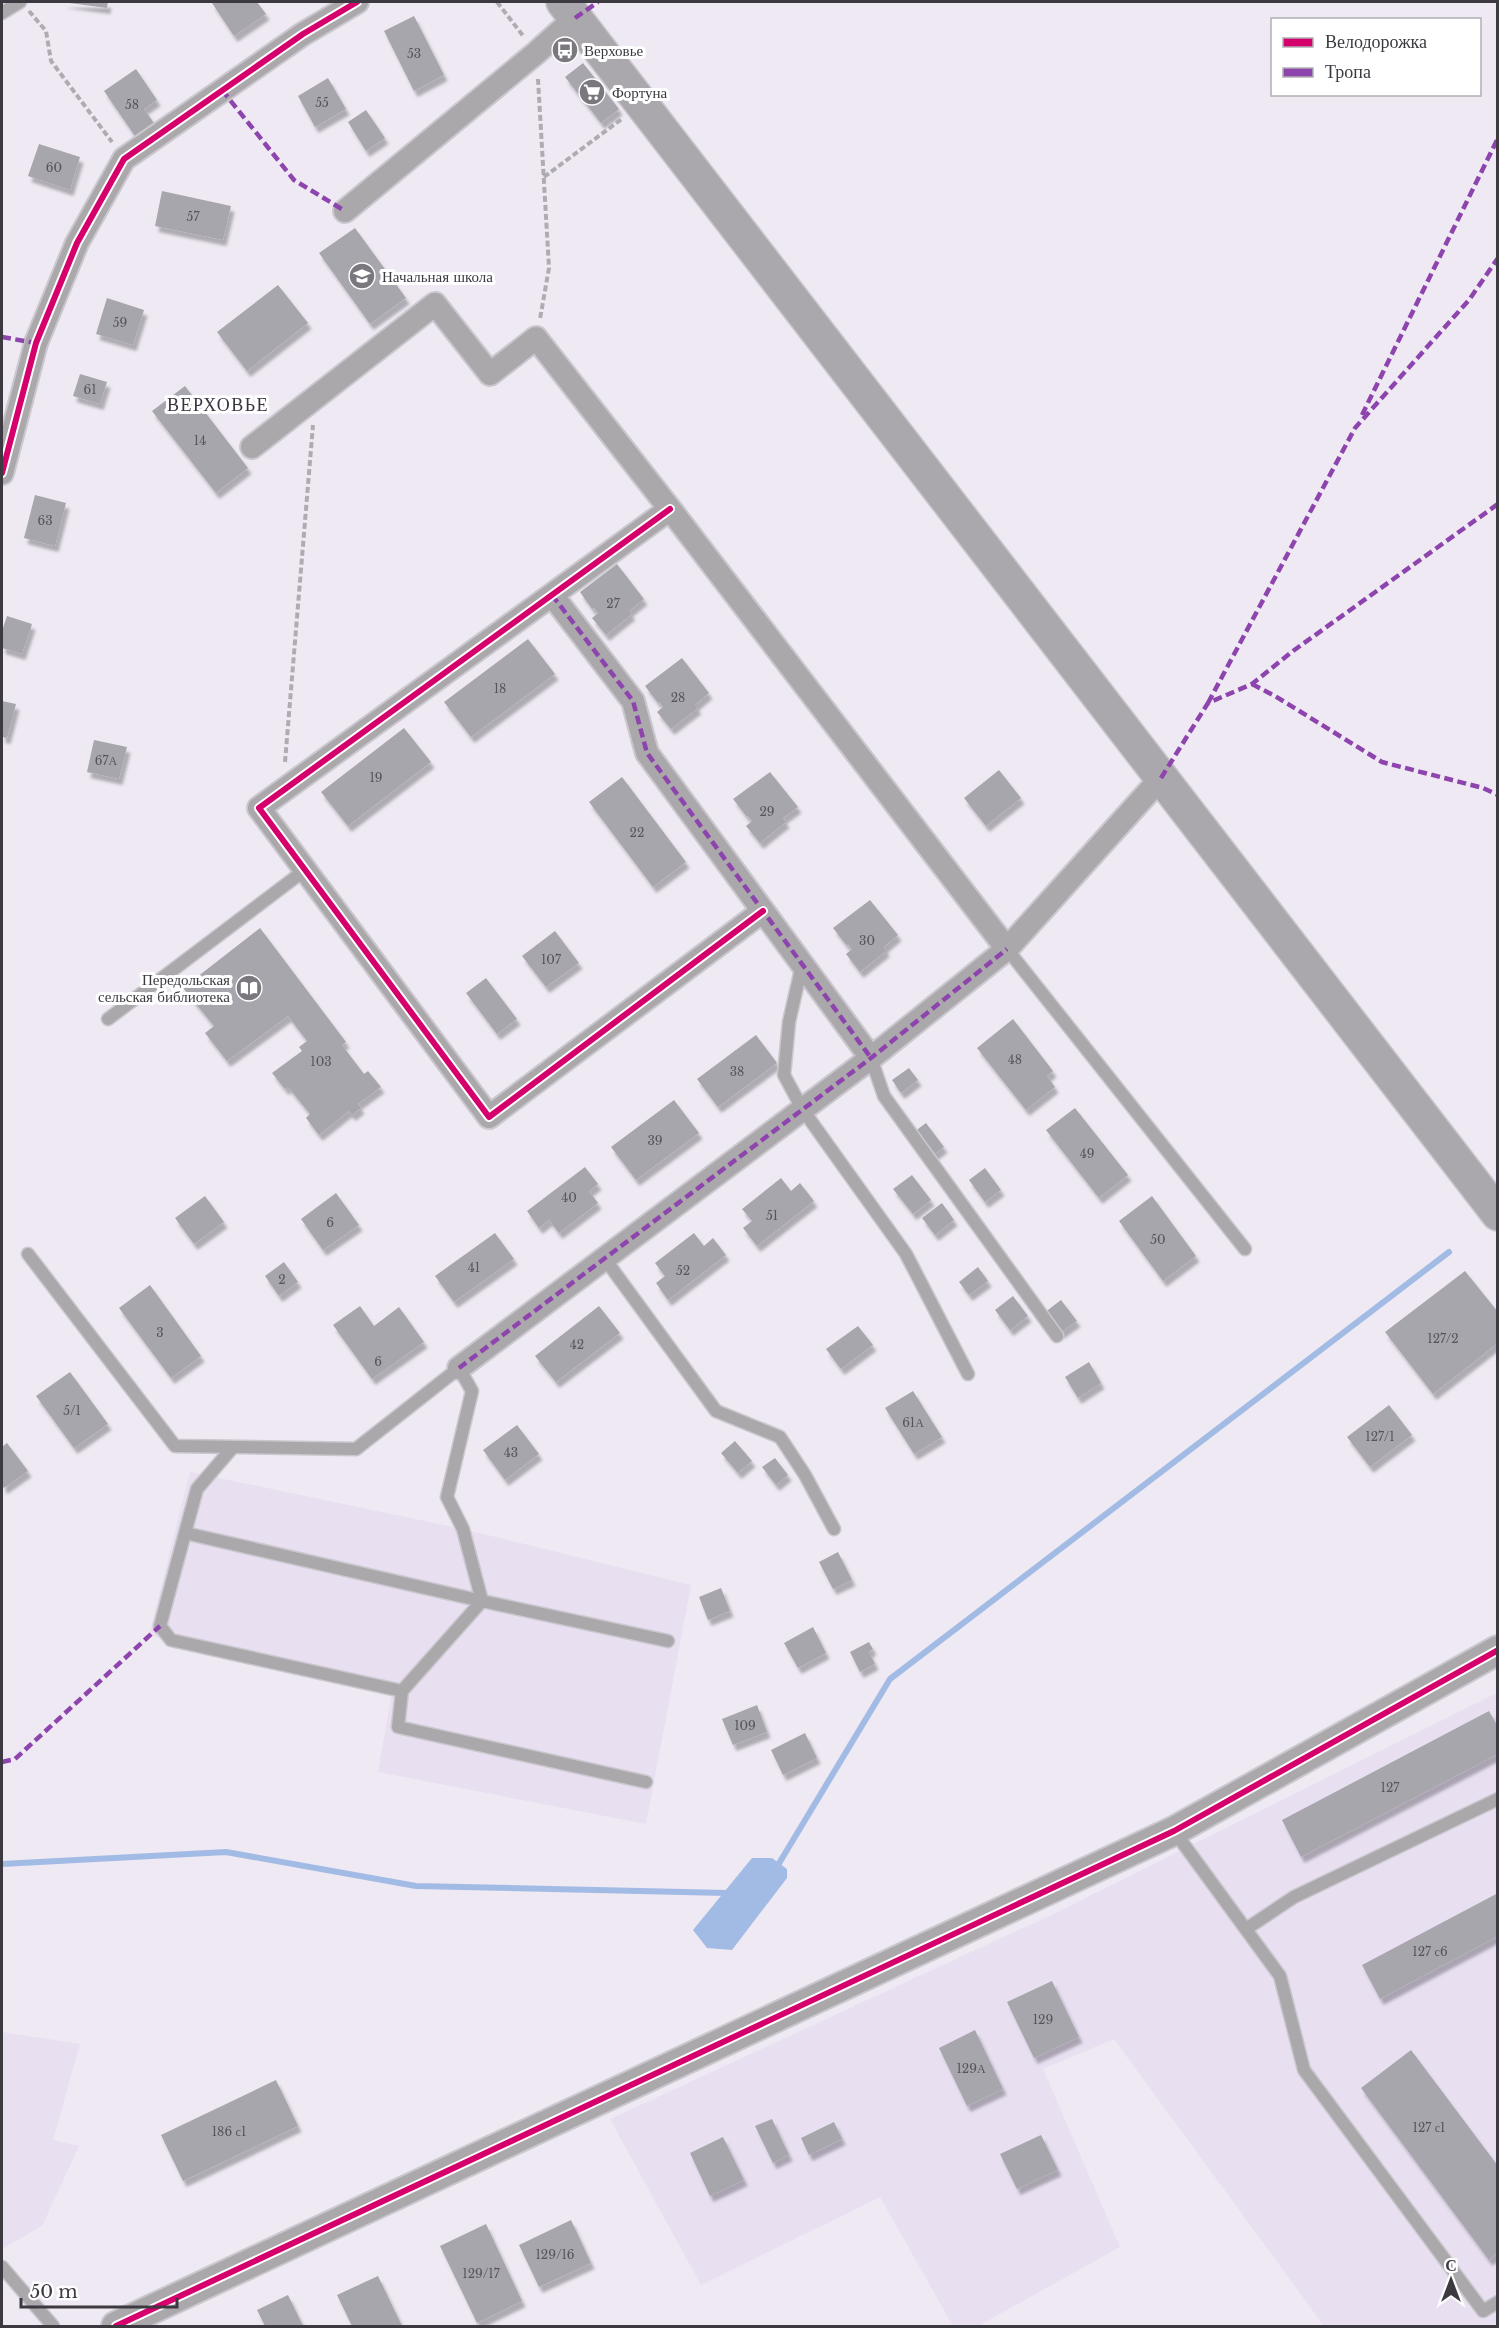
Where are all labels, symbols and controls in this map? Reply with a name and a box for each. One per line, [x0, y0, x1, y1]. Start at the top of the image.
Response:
legend [1271, 18, 1481, 96]
text: Велодорожка [1325, 31, 1427, 53]
bus stop icon: Верховье [550, 35, 580, 65]
place label: Верховье [584, 41, 644, 60]
house number: 53 [407, 46, 421, 61]
text: Тропа [1325, 61, 1371, 83]
supermarket icon: Фортуна [577, 77, 607, 107]
place label: Фортуна [612, 83, 668, 102]
house number: 55 [315, 95, 329, 110]
house number: 58 [125, 97, 139, 112]
house number: 60 [46, 160, 62, 175]
house number: 57 [187, 209, 200, 224]
school or university icon: Начальная школа [347, 261, 377, 291]
place label: Начальная школа [382, 267, 493, 286]
house number: 59 [113, 315, 127, 330]
house number: 61 [83, 382, 97, 397]
district label: ВЕРХОВЬЕ [167, 394, 269, 416]
house number: 14 [194, 433, 206, 448]
house number: 63 [37, 513, 53, 528]
house number: 27 [606, 596, 621, 611]
house number: 18 [494, 681, 506, 696]
house number: 28 [671, 690, 685, 705]
house number: 67А [95, 753, 118, 768]
house number: 19 [369, 770, 383, 785]
house number: 29 [759, 804, 775, 819]
house number: 22 [630, 825, 644, 840]
house number: 30 [859, 933, 875, 948]
house number: 107 [541, 952, 562, 967]
place label: Передольская сельская библиотека [98, 970, 230, 1006]
library icon: Передольская сельская библиотека [234, 973, 264, 1003]
house number: 48 [1008, 1052, 1022, 1067]
house number: 103 [310, 1054, 332, 1069]
house number: 38 [730, 1064, 744, 1079]
house number: 39 [647, 1133, 663, 1148]
house number: 49 [1080, 1146, 1094, 1161]
house number: 40 [561, 1190, 577, 1205]
house number: 51 [766, 1208, 778, 1223]
house number: 6 [326, 1215, 334, 1230]
house number: 50 [1150, 1232, 1166, 1247]
house number: 41 [468, 1260, 480, 1275]
house number: 52 [676, 1263, 690, 1278]
house number: 2 [278, 1272, 286, 1287]
house number: 3 [156, 1325, 164, 1340]
house number: 127/2 [1427, 1331, 1459, 1346]
house number: 42 [570, 1337, 584, 1352]
house number: 6 [374, 1354, 382, 1369]
house number: 5/1 [63, 1403, 81, 1418]
house number: 61А [902, 1415, 924, 1430]
house number: 127/1 [1365, 1429, 1395, 1444]
house number: 43 [504, 1445, 518, 1460]
house number: 109 [734, 1718, 756, 1733]
house number: 127 [1381, 1780, 1400, 1795]
house number: 127 с6 [1412, 1944, 1448, 1959]
house number: 129 [1033, 2012, 1053, 2027]
house number: 129А [956, 2061, 986, 2076]
house number: 127 с1 [1413, 2120, 1445, 2135]
house number: 186 с1 [212, 2124, 246, 2139]
house number: 129/16 [535, 2247, 575, 2262]
north arrow [1421, 2250, 1481, 2310]
text: С [1445, 2255, 1457, 2275]
house number: 129/17 [462, 2266, 501, 2281]
scale bar [21, 2271, 177, 2309]
text: 50 m [30, 2281, 78, 2303]

